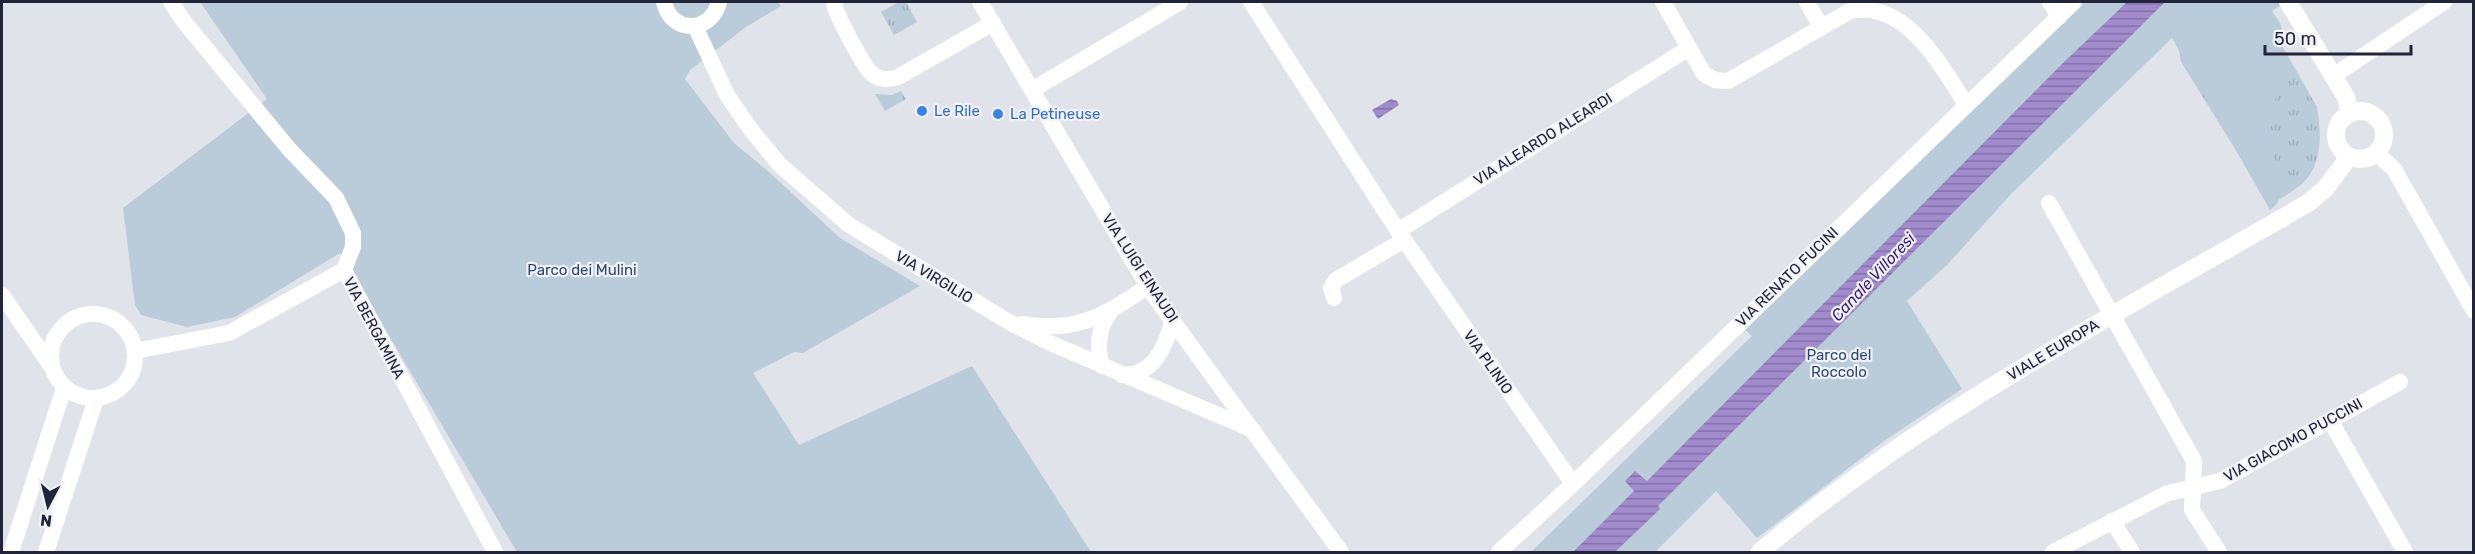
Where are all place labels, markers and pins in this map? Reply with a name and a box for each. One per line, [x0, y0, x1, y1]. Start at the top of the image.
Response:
place label: Le Rile [934, 102, 980, 120]
marker: Le Rile [915, 104, 929, 118]
place label: La Petineuse [1010, 105, 1100, 123]
marker: La Petineuse [991, 107, 1005, 121]

